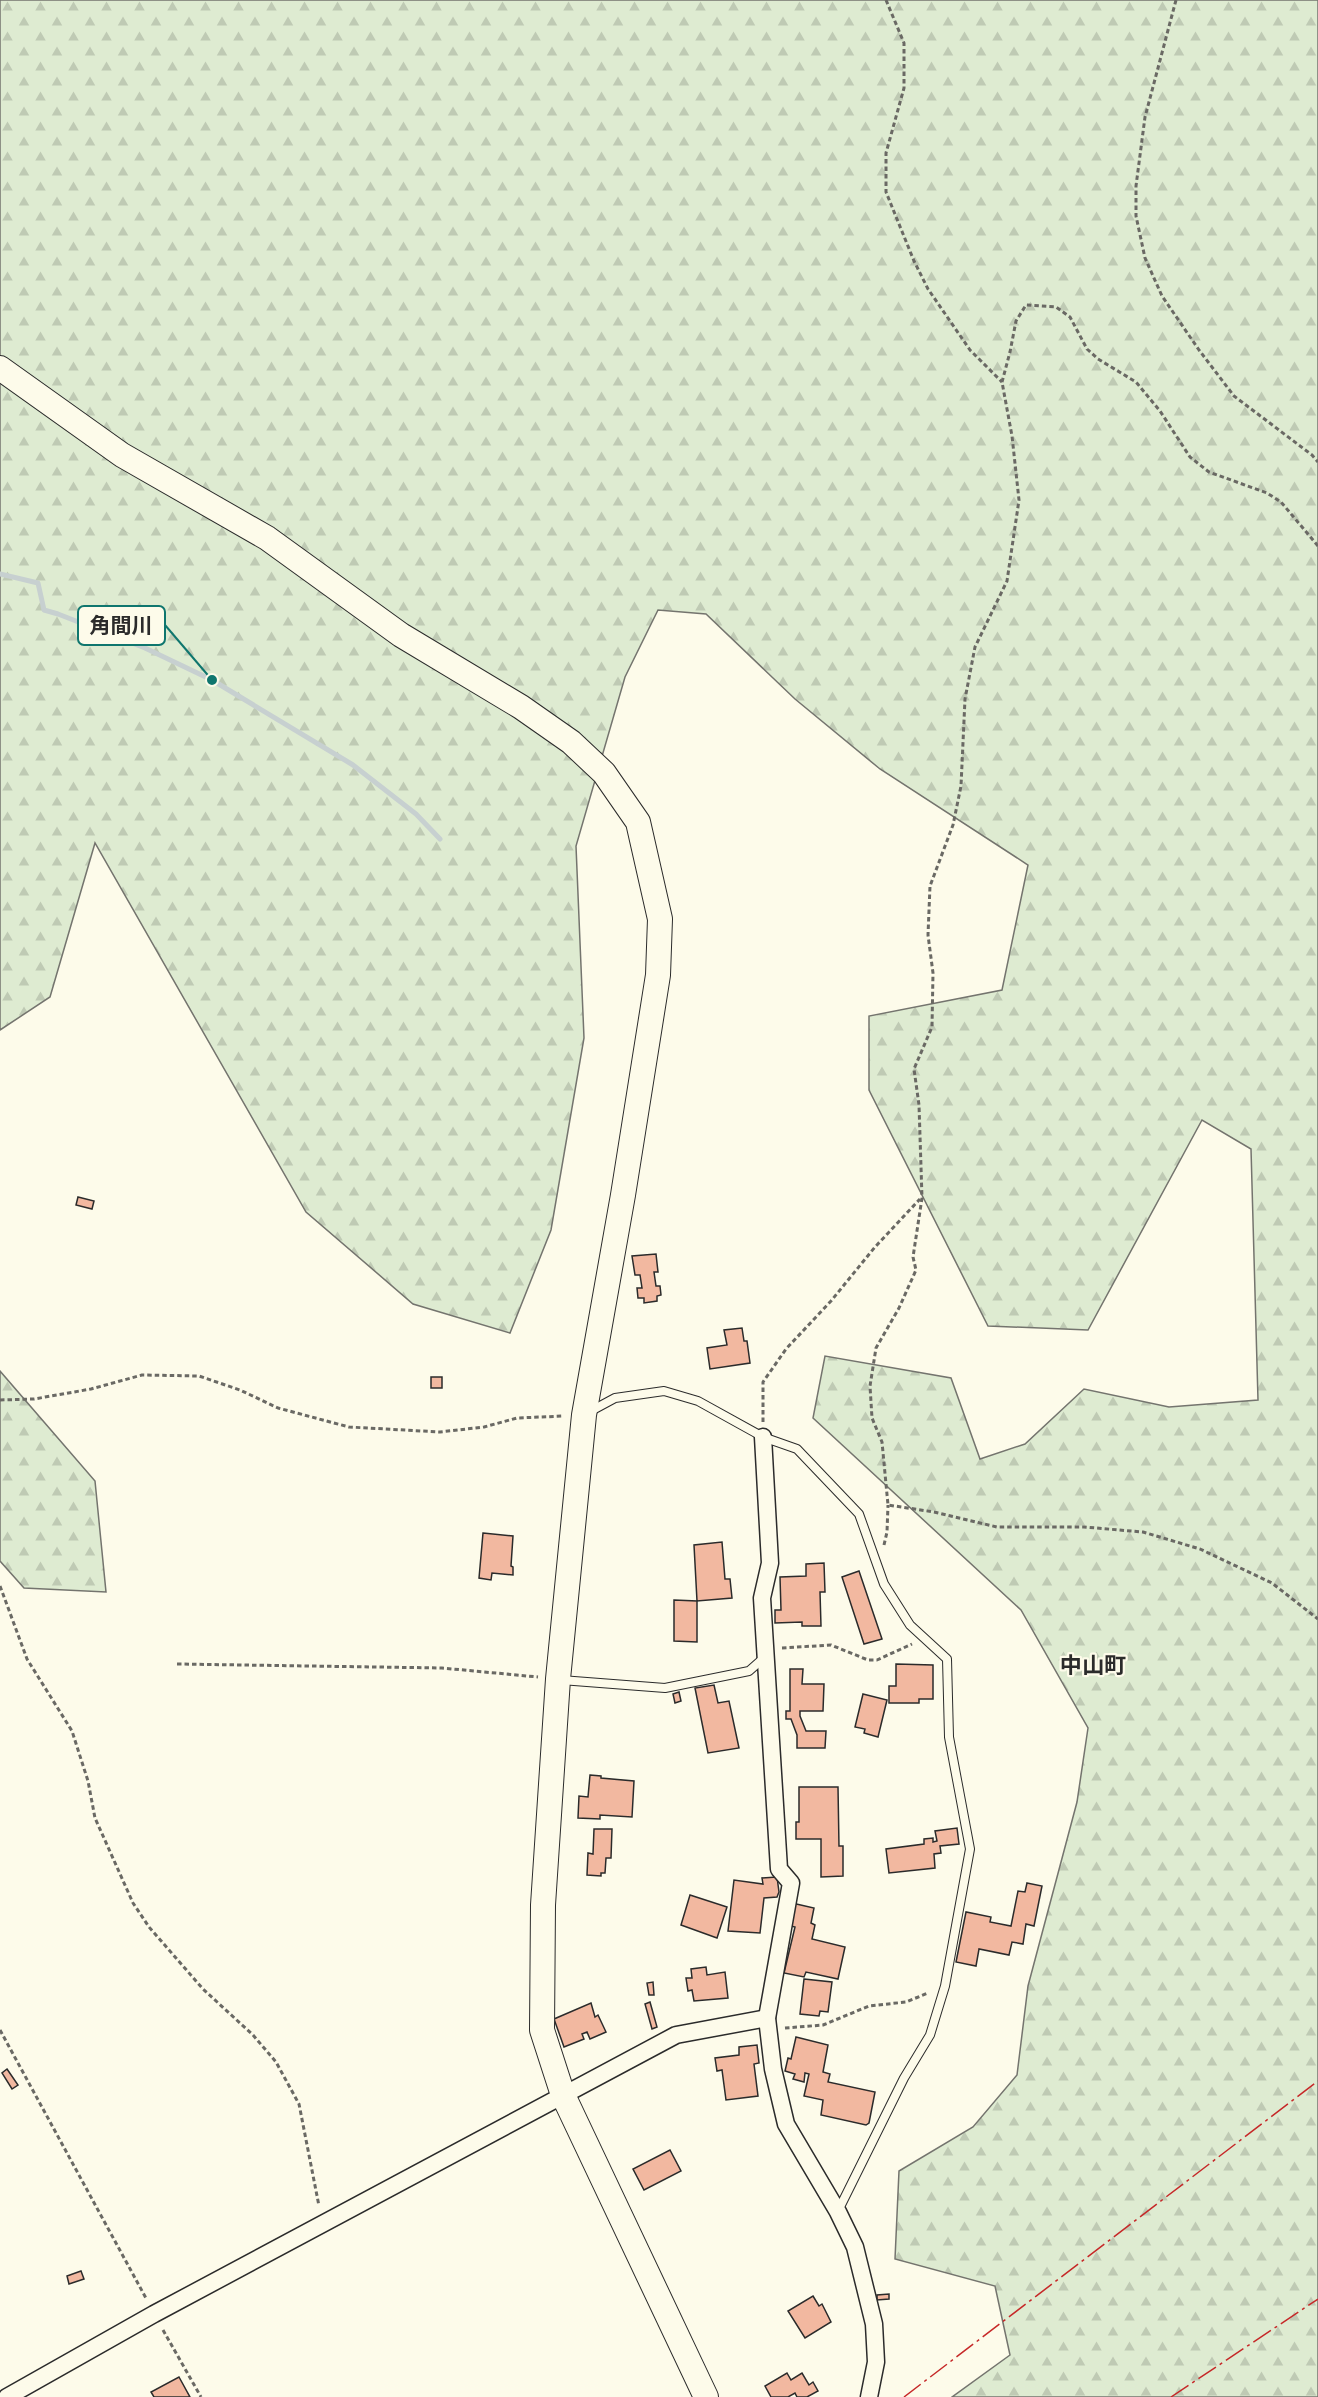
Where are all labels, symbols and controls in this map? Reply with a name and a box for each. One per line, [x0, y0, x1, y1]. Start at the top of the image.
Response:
callout: 角間川 [78, 606, 165, 645]
text: 角間川 [90, 612, 153, 638]
district label: 中山町 [1060, 1651, 1126, 1678]

